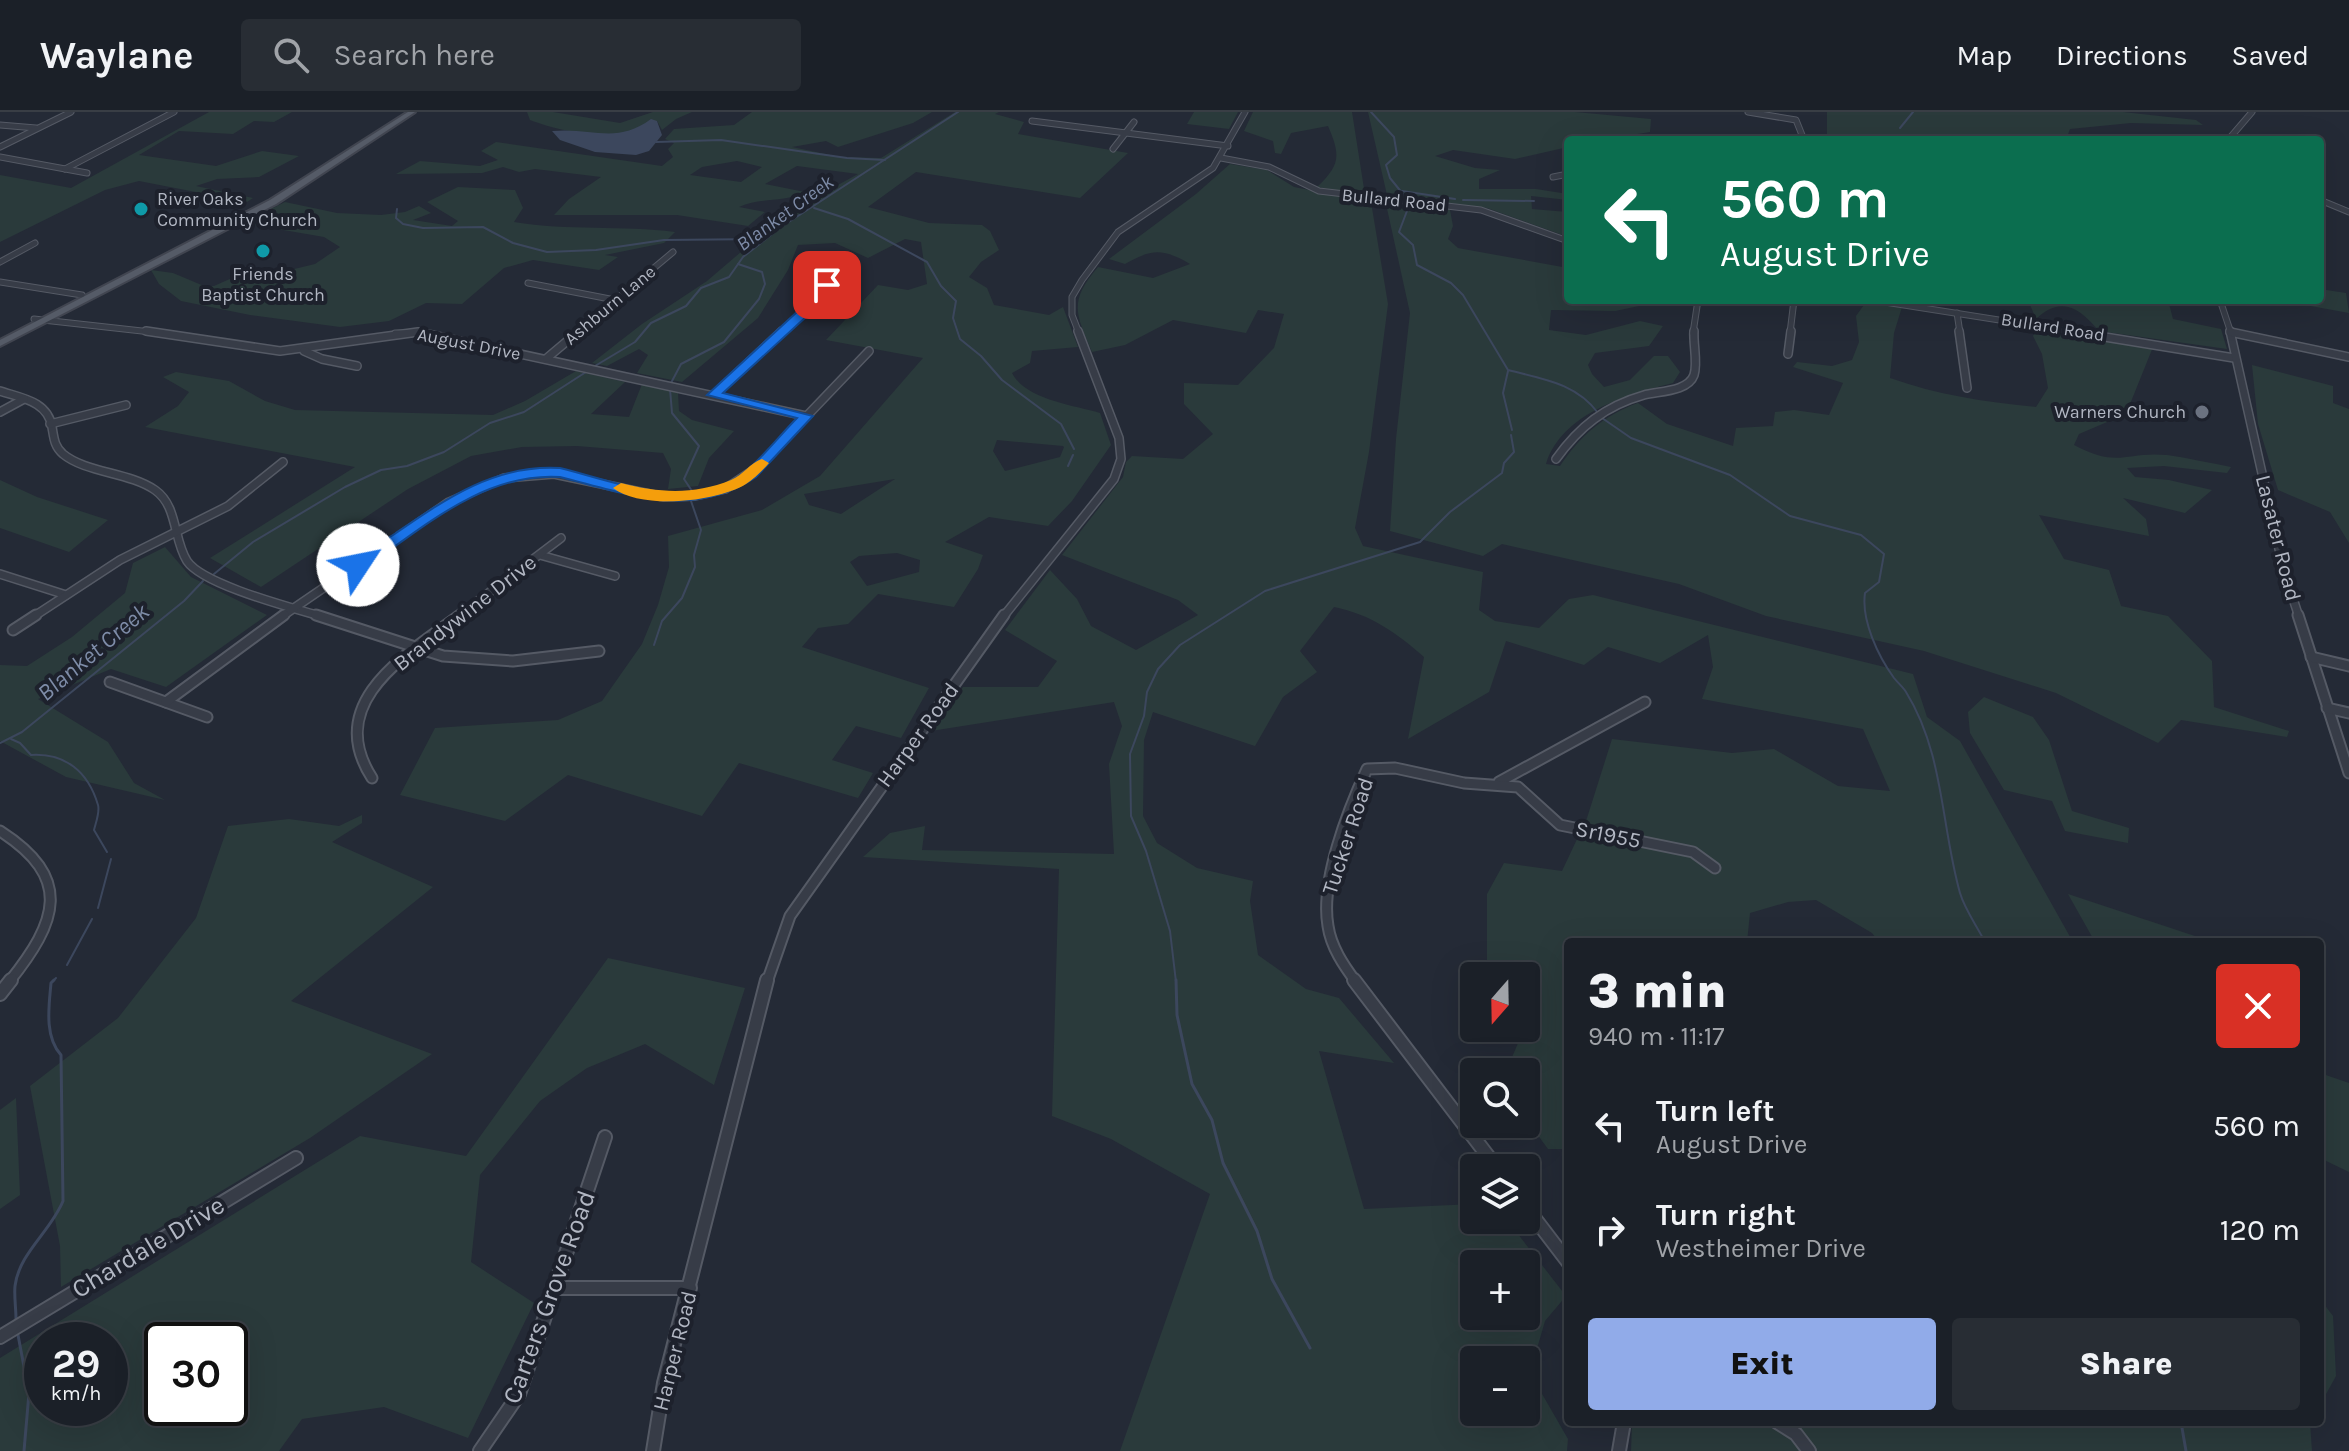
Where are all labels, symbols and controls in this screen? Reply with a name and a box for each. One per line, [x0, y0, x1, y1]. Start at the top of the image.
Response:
search box [241, 19, 801, 91]
text: Waylane [40, 33, 193, 78]
icon: search [269, 33, 313, 77]
text: Search here [333, 37, 495, 73]
text: Map [1957, 39, 2012, 72]
text: Directions [2056, 39, 2188, 72]
text: Saved [2232, 39, 2309, 72]
text: 560 m [1720, 166, 1889, 231]
icon: left [1588, 168, 1692, 272]
water label: Blanket Creek [732, 170, 839, 256]
street label: Bullard Road [1341, 184, 1447, 216]
place label: River Oaks Community Church [157, 188, 318, 231]
marker: River Oaks Community Church [132, 200, 150, 218]
text: August Drive [1720, 233, 1930, 275]
marker: Friends Baptist Church [254, 242, 272, 260]
pin [793, 251, 861, 319]
street label: Ashburn Lane [560, 260, 660, 350]
place label: Friends Baptist Church [201, 263, 325, 306]
icon: arrive [805, 263, 849, 307]
street label: Bullard Road [1999, 308, 2107, 346]
street label: August Drive [415, 323, 523, 365]
place label: Warners Church [2054, 401, 2186, 423]
marker: Warners Church [2193, 403, 2211, 421]
street label: Lasater Road [2250, 472, 2306, 604]
position arrow [316, 523, 400, 607]
street label: Brandywine Drive [388, 549, 542, 677]
water label: Blanket Creek [31, 597, 155, 707]
street label: Harper Road [871, 678, 965, 792]
street label: Tucker Road [1317, 774, 1379, 898]
street label: Sr1955 [1573, 816, 1643, 854]
north arrow [1460, 962, 1540, 1042]
map controls [1460, 962, 1540, 1426]
text: 3 min [1588, 963, 1727, 1019]
button: close [2216, 964, 2300, 1048]
text: 940 m · 11:17 [1588, 1021, 1725, 1052]
button: search [1460, 1058, 1540, 1138]
text: Turn left [1656, 1093, 1774, 1129]
icon: left [1588, 1104, 1632, 1148]
text: 560 m [2213, 1108, 2300, 1144]
text: August Drive [1656, 1129, 1807, 1160]
button: layers [1460, 1154, 1540, 1234]
street label: Carters Grove Road [496, 1186, 602, 1408]
street label: Chardale Drive [66, 1189, 230, 1305]
text: Turn right [1656, 1197, 1796, 1233]
icon: right [1588, 1208, 1632, 1252]
text: 120 m [2220, 1212, 2300, 1248]
text: Westheimer Drive [1656, 1233, 1866, 1264]
button: + [1460, 1250, 1540, 1330]
street label: Harper Road [648, 1288, 702, 1414]
button: Exit [1588, 1318, 1936, 1410]
button: Share [1952, 1318, 2300, 1410]
speed limit sign: 30 [144, 1322, 248, 1426]
text: 29 [52, 1340, 100, 1387]
button: − [1460, 1346, 1540, 1426]
text: km/h [51, 1382, 101, 1405]

